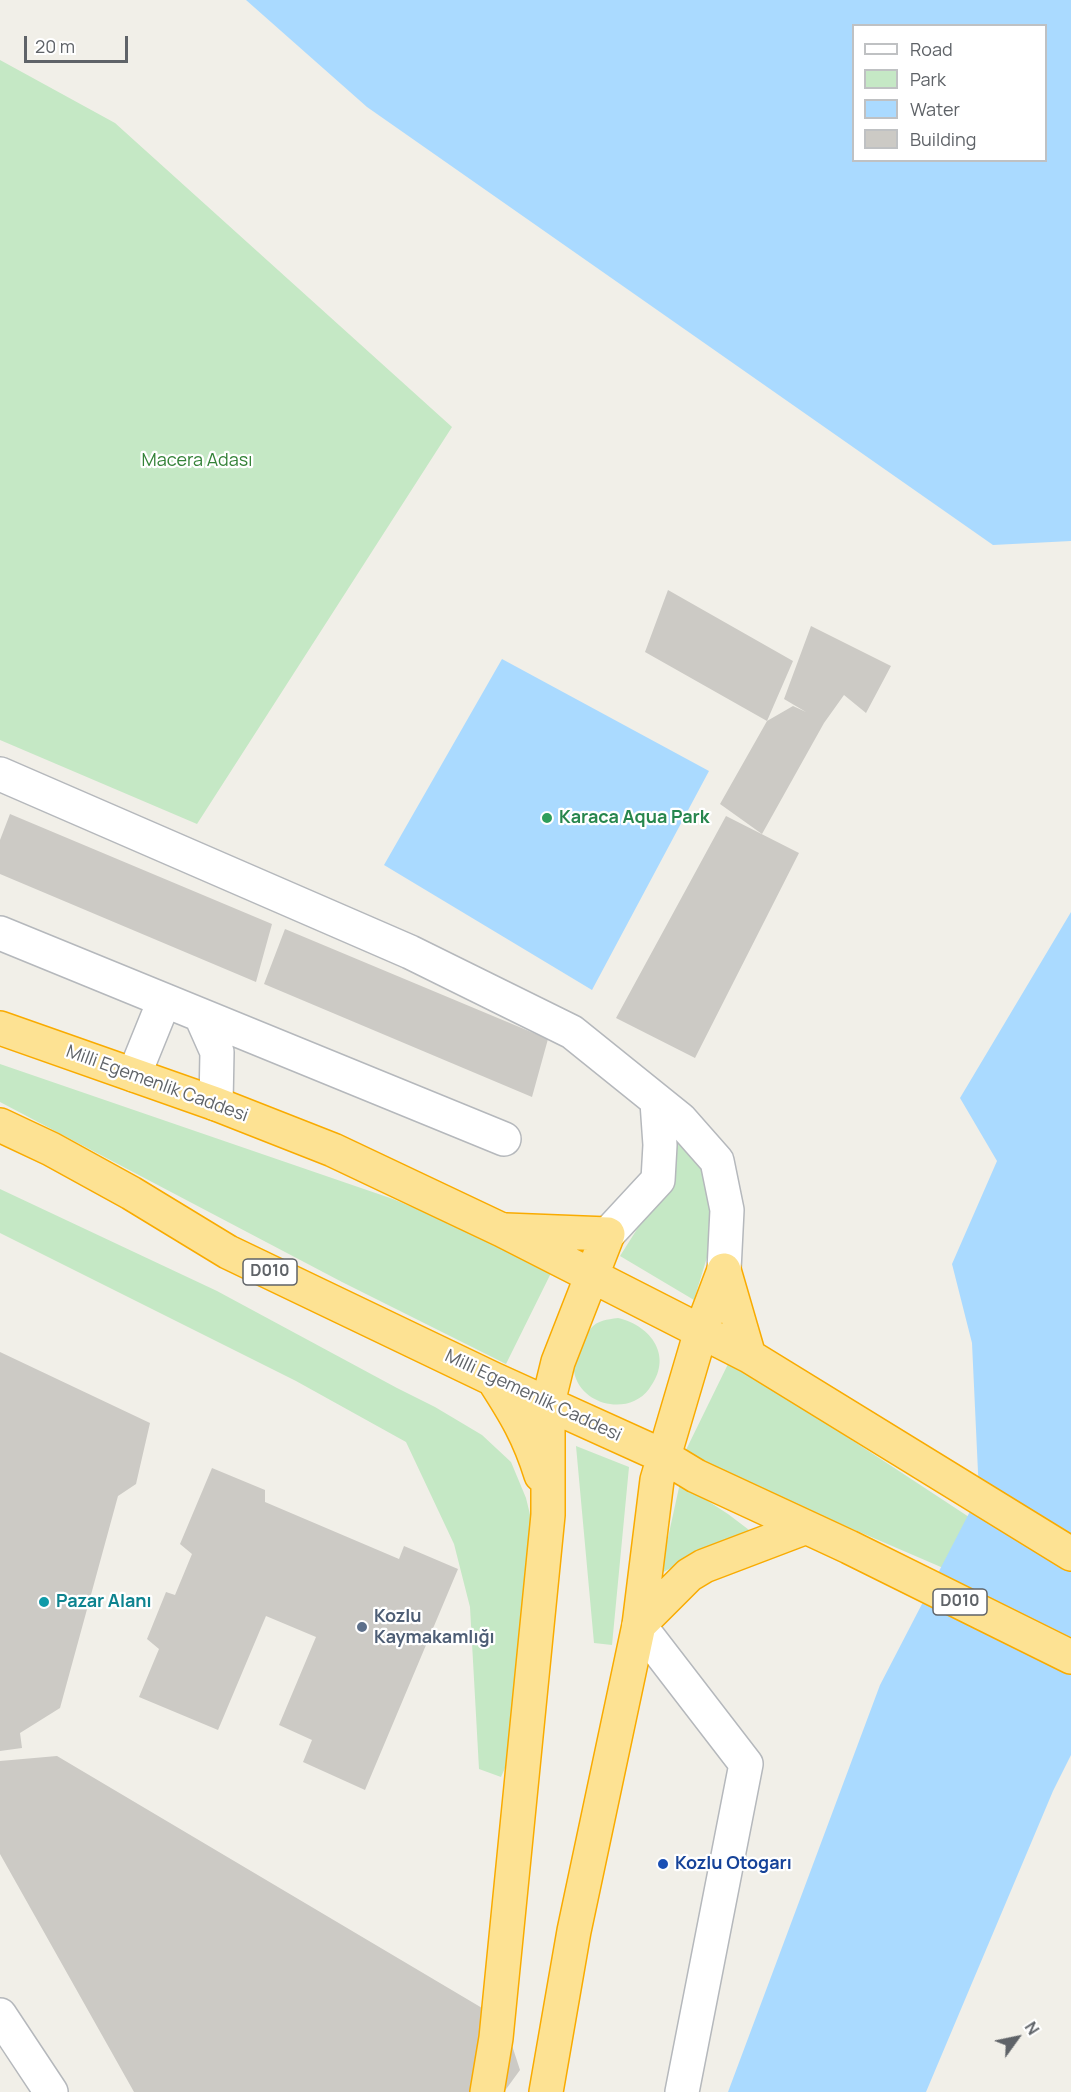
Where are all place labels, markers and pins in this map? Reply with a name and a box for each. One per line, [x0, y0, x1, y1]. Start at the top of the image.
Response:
place label: Karaca Aqua Park [559, 807, 709, 829]
marker: Karaca Aqua Park [540, 811, 554, 825]
place label: Pazar Alanı [56, 1591, 152, 1613]
marker: Pazar Alanı [37, 1595, 51, 1609]
place label: Kozlu Kaymakamlığı [374, 1606, 495, 1648]
marker: Kozlu Kaymakamlığı [355, 1620, 369, 1634]
place label: Kozlu Otogarı [675, 1853, 792, 1875]
marker: Kozlu Otogarı [656, 1857, 670, 1871]

